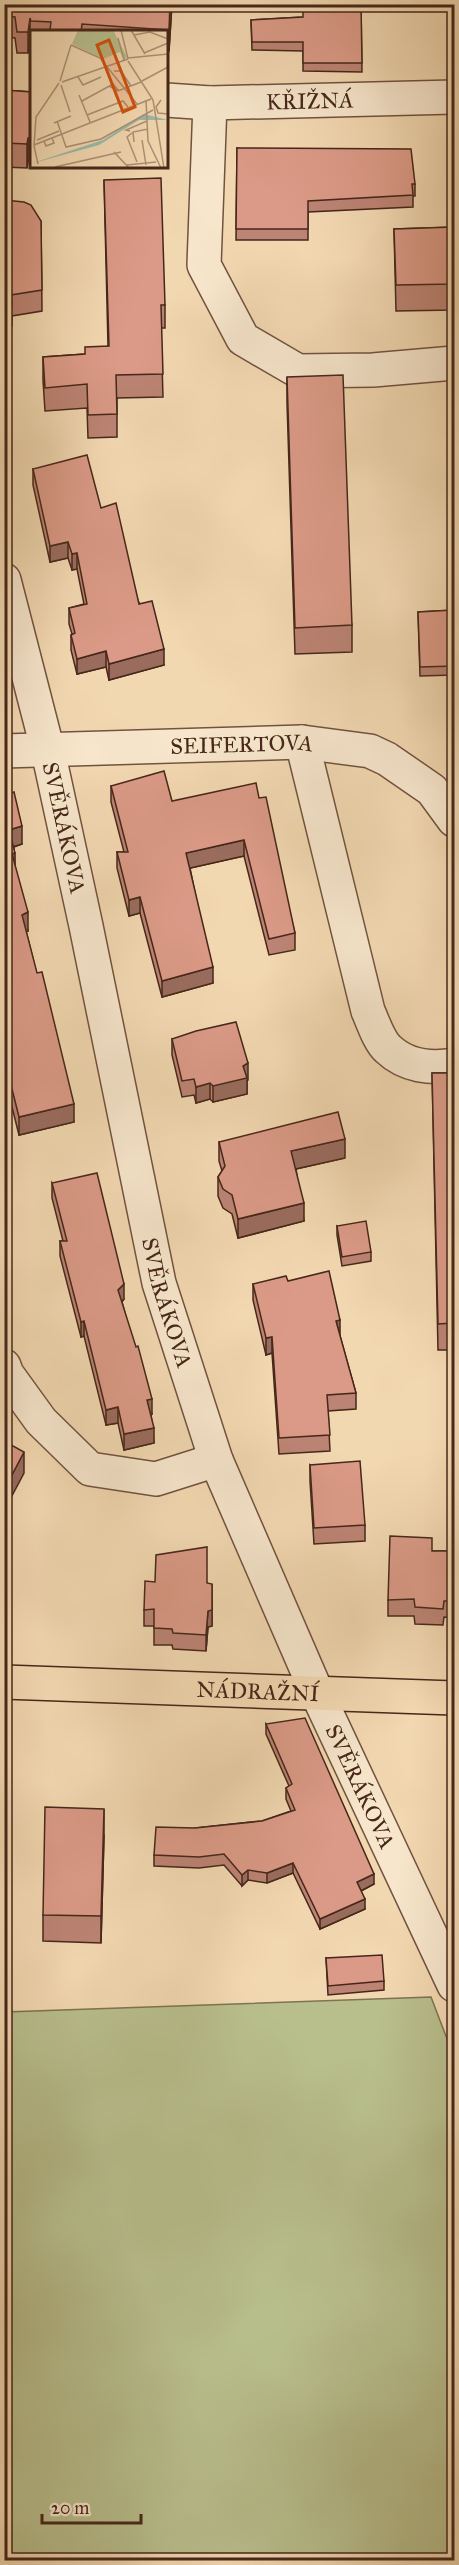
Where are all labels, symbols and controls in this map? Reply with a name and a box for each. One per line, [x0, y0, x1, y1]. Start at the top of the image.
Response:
inset map [30, 30, 168, 168]
street label: KŘIŽNÁ [266, 86, 354, 116]
street label: SEIFERTOVA [170, 729, 315, 760]
street label: SVĚRÁKOVA [37, 759, 92, 896]
street label: SVĚRÁKOVA [136, 1235, 198, 1371]
street label: NÁDRAŽNÍ [196, 1676, 320, 1707]
street label: SVĚRÁKOVA [320, 1720, 401, 1853]
scale bar [42, 2487, 141, 2525]
text: 20 m [51, 2497, 89, 2519]

